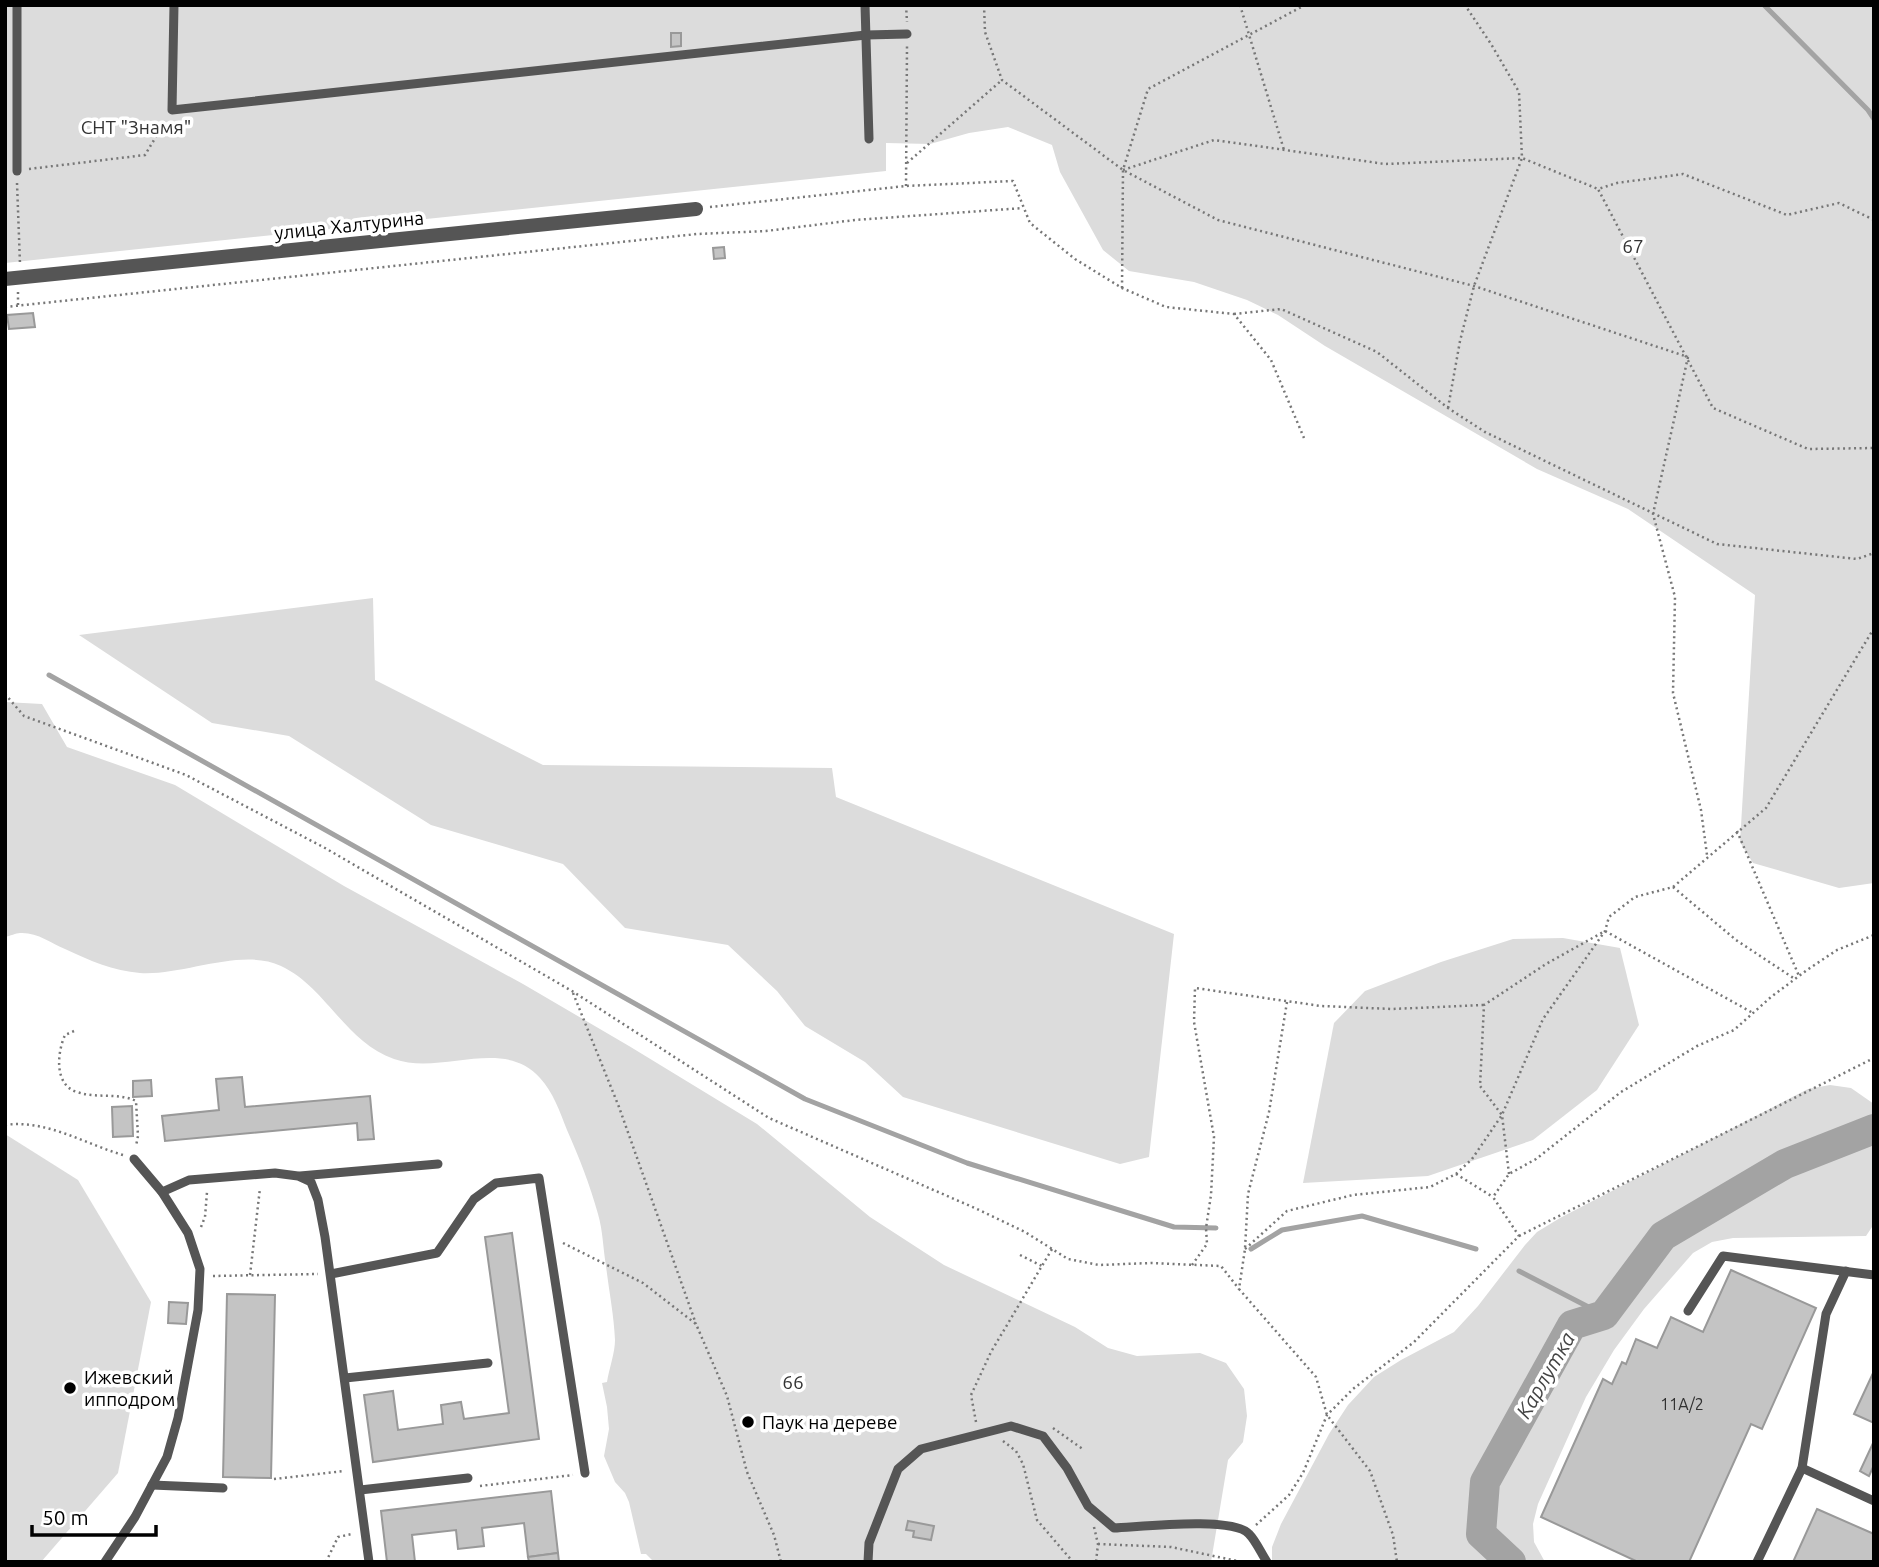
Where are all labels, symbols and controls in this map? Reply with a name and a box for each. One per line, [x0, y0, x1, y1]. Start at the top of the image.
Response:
park label: СНТ "Знамя" [81, 116, 191, 138]
street label: улица Халтурина [273, 206, 425, 244]
park label: 67 [1622, 235, 1644, 257]
water label: Карлутка [1511, 1328, 1579, 1422]
place label: Ижевский ипподром [84, 1366, 175, 1410]
park label: 66 [782, 1371, 804, 1393]
marker: Ижевский ипподром [62, 1380, 78, 1396]
house number: 11А/2 [1660, 1395, 1704, 1413]
place label: Паук на дереве [762, 1411, 898, 1433]
marker: Паук на дереве [740, 1414, 756, 1430]
scale bar [32, 1494, 156, 1538]
text: 50 m [42, 1505, 89, 1529]

